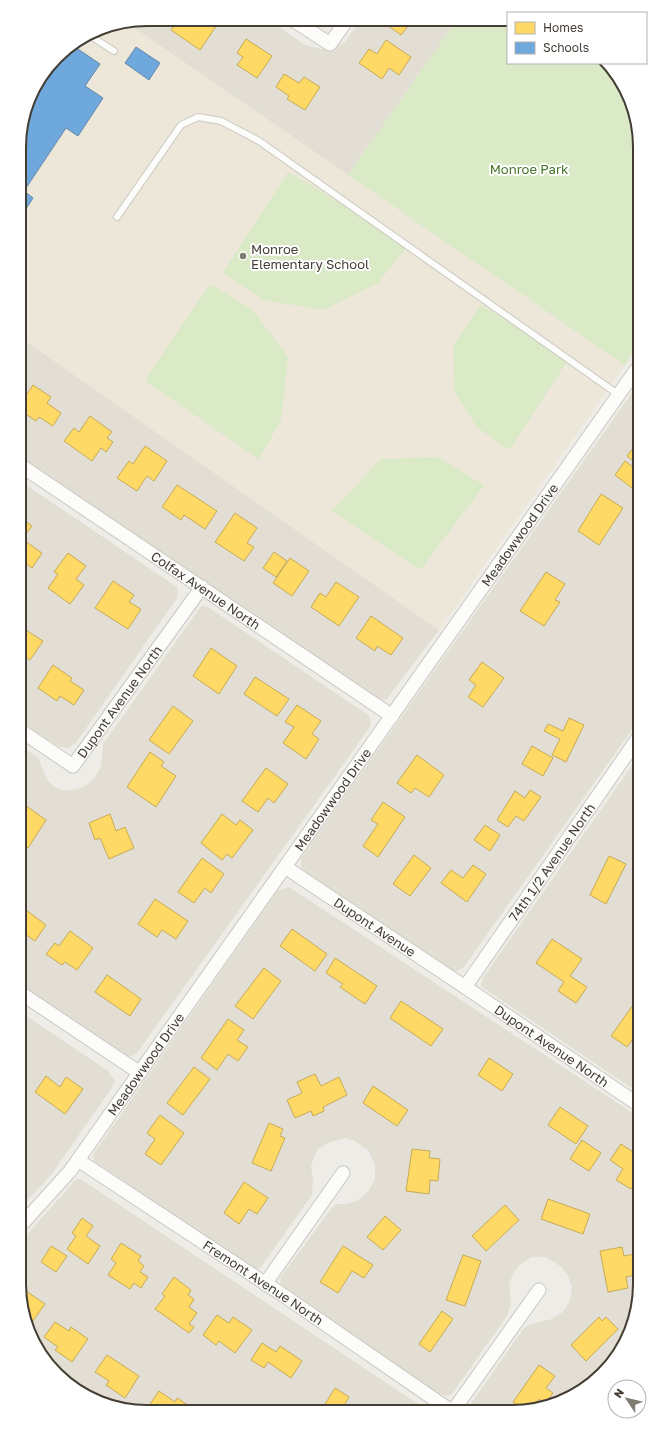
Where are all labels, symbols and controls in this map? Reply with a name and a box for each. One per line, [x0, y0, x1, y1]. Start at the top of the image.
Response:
legend [507, 12, 647, 64]
text: Homes [543, 20, 583, 35]
text: Schools [543, 40, 589, 55]
park label: Monroe Park [490, 161, 569, 177]
place label: Monroe Elementary School [251, 241, 369, 272]
marker: Monroe Elementary School [238, 251, 248, 261]
street label: Meadowwood Drive [478, 480, 561, 589]
street label: Colfax Avenue North [148, 548, 263, 633]
street label: Dupont Avenue North [74, 642, 165, 761]
street label: Meadowwood Drive [291, 745, 374, 854]
street label: 74th 1/2 Avenue North [505, 800, 598, 924]
street label: Dupont Avenue [331, 894, 419, 960]
street label: Dupont Avenue North [491, 1001, 612, 1090]
street label: Meadowwood Drive [104, 1010, 187, 1119]
street label: Fremont Avenue North [200, 1237, 326, 1328]
north arrow [607, 1379, 647, 1419]
text: N [611, 1386, 626, 1400]

